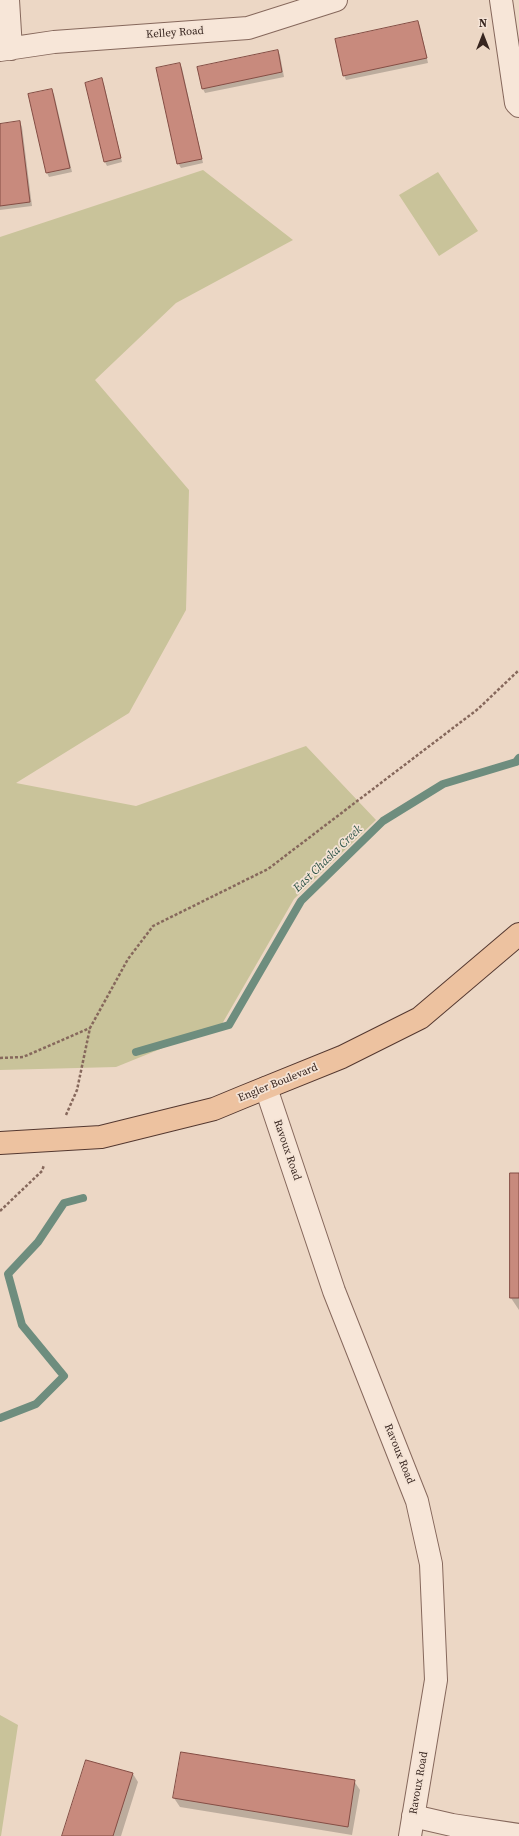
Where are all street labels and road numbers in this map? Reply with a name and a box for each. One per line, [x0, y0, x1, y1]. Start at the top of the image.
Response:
street label: Kelley Road [146, 24, 204, 42]
street label: Engler Boulevard [236, 1061, 320, 1105]
street label: Ravoux Road [270, 1118, 304, 1182]
street label: Ravoux Road [381, 1422, 417, 1486]
street label: Ravoux Road [407, 1751, 431, 1815]

